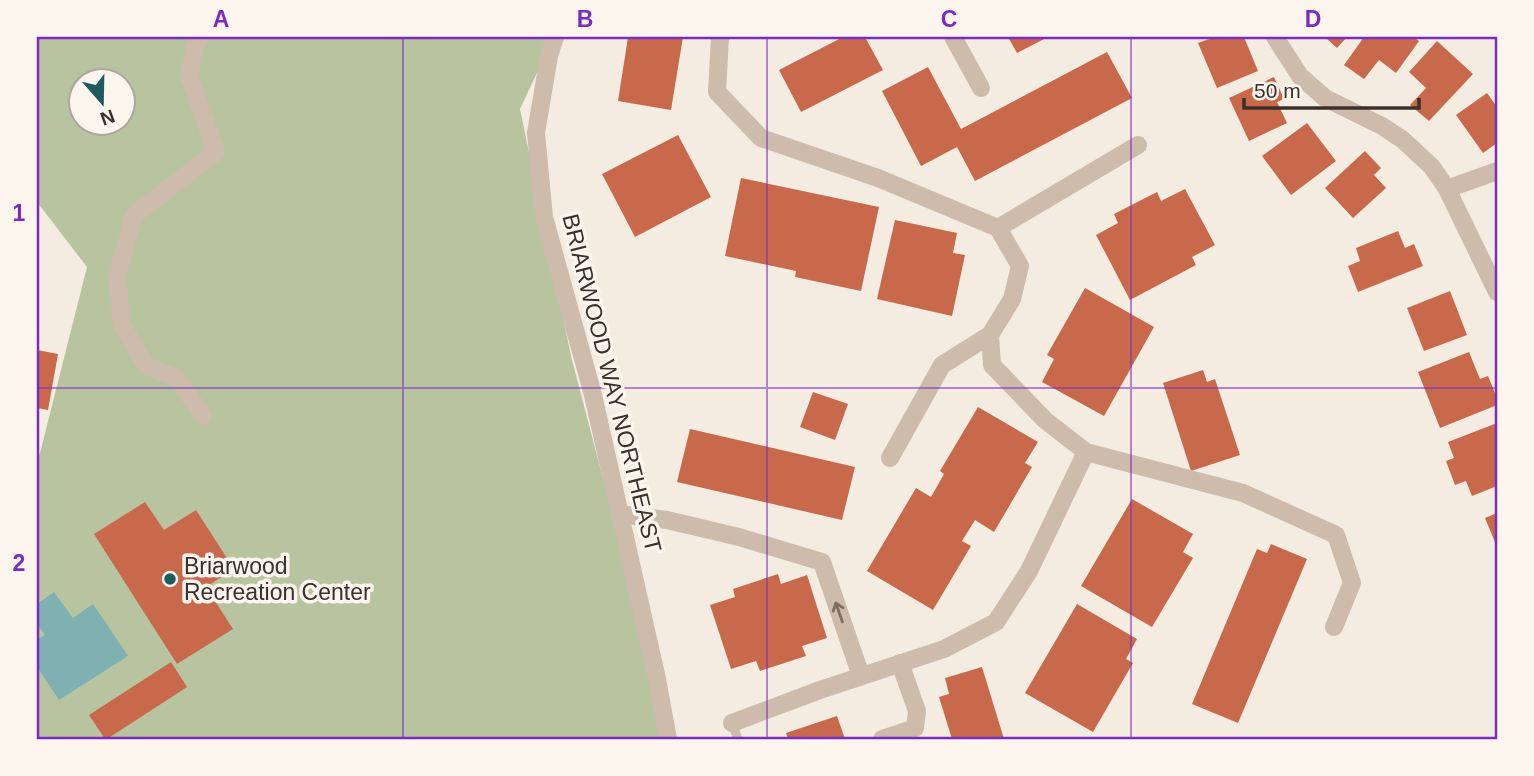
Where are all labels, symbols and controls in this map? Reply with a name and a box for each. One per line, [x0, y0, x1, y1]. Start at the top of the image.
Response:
text: A [213, 6, 229, 32]
text: B [577, 6, 593, 32]
text: C [941, 6, 957, 32]
text: D [1305, 6, 1321, 32]
north arrow [66, 66, 136, 136]
scale bar [1244, 66, 1418, 110]
text: 50 m [1254, 79, 1301, 102]
text: N [98, 105, 118, 130]
text: 1 [13, 200, 26, 226]
street label: BRIARWOOD WAY NORTHEAST [557, 211, 667, 555]
text: 2 [13, 550, 25, 576]
place label: Briarwood Recreation Center [184, 553, 371, 605]
marker: Briarwood Recreation Center [162, 571, 178, 587]
one-way arrow [832, 601, 844, 623]

